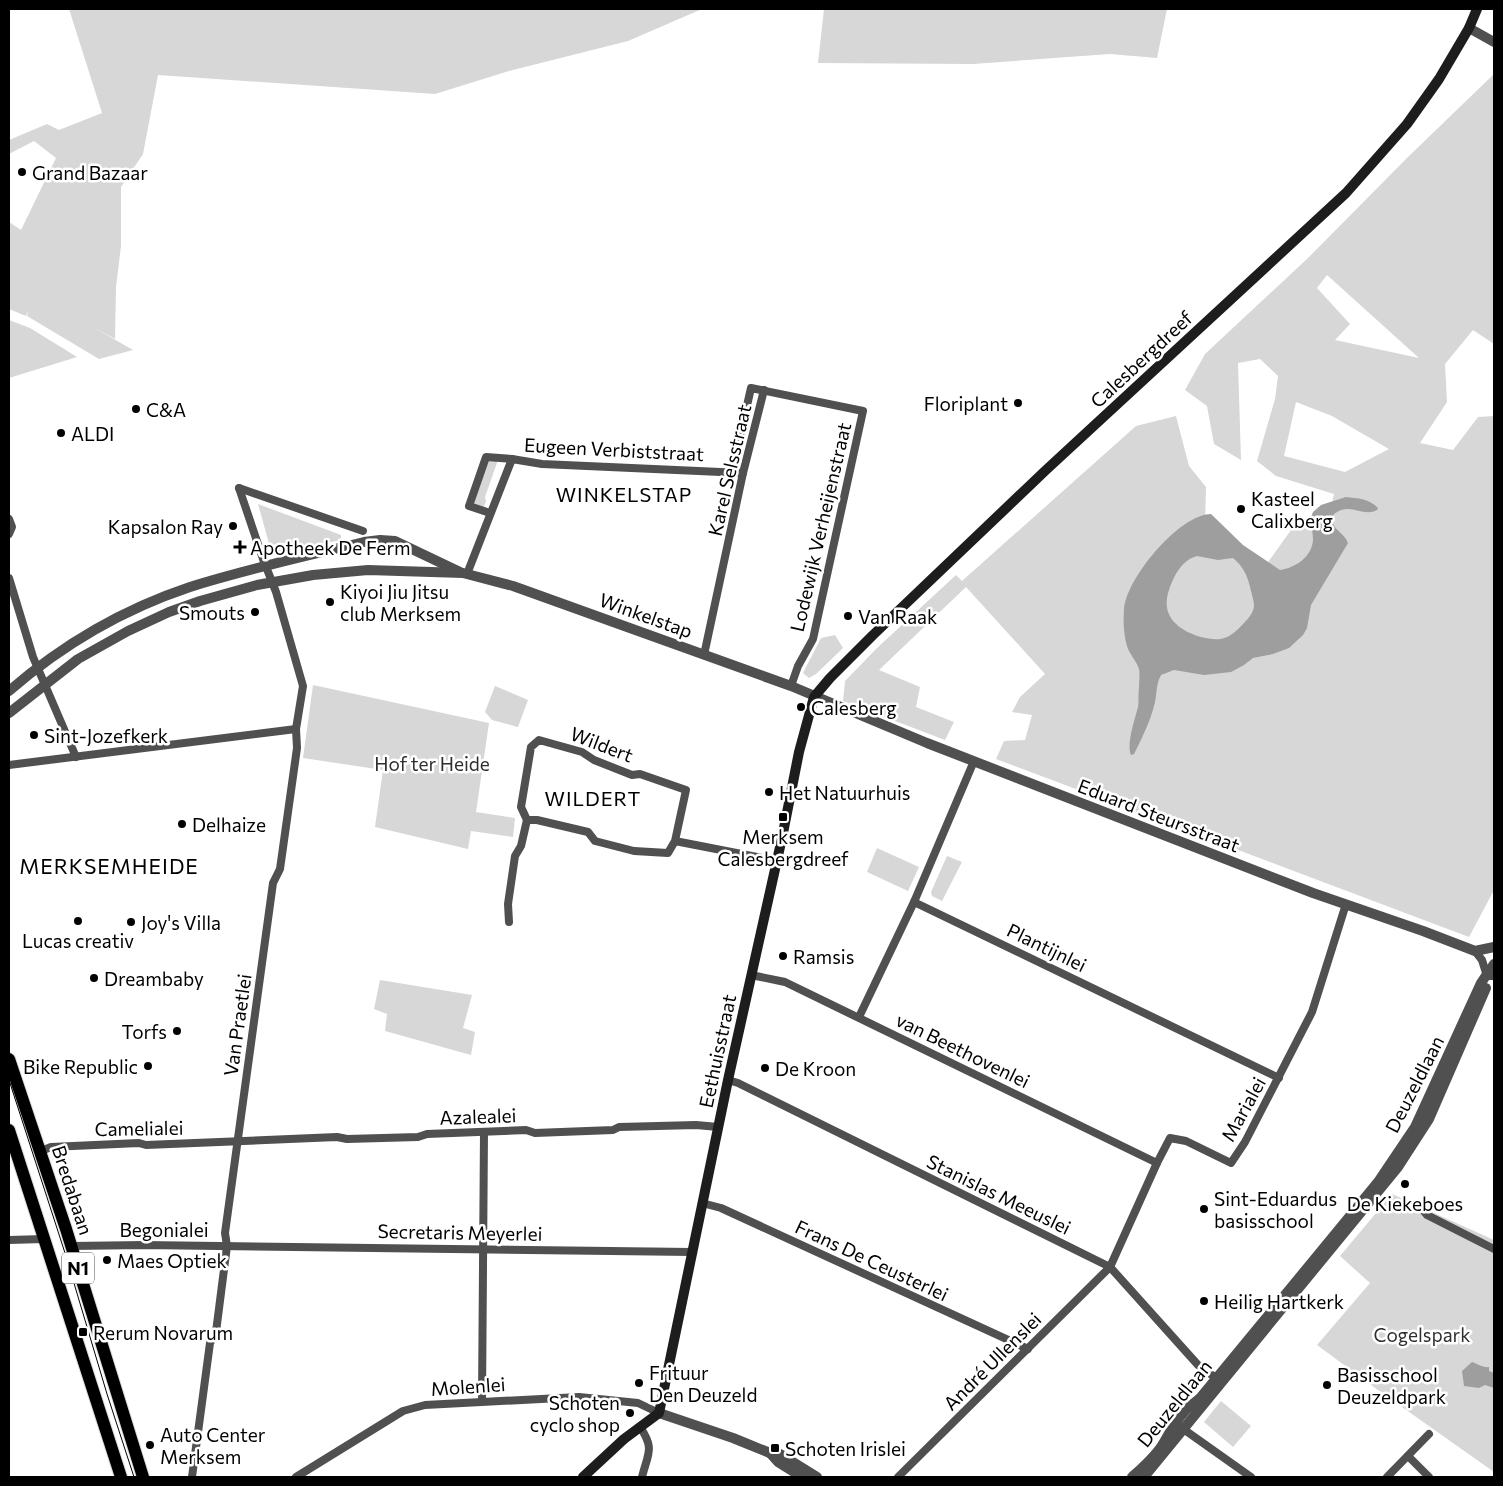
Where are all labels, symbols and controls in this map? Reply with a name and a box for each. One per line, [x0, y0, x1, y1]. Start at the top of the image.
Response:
place label: Grand Bazaar [32, 161, 148, 184]
marker: Grand Bazaar [16, 166, 28, 178]
street label: Calesbergdreef [1085, 306, 1197, 412]
place label: Floriplant [924, 392, 1008, 415]
marker: Floriplant [1012, 397, 1024, 409]
place label: C&A [146, 398, 186, 421]
street label: Karel Selsstraat [703, 402, 755, 538]
marker: C&A [130, 403, 142, 415]
street label: Lodewijk Verheijenstraat [785, 420, 855, 634]
place label: ALDI [71, 422, 114, 445]
marker: ALDI [55, 427, 67, 439]
street label: Eugeen Verbiststraat [524, 433, 705, 465]
district label: WINKELSTAP [556, 482, 692, 506]
place label: Kasteel Calixberg [1251, 487, 1333, 532]
marker: Kasteel Calixberg [1235, 503, 1247, 515]
place label: Kapsalon Ray [108, 515, 223, 538]
marker: Kapsalon Ray [227, 520, 239, 532]
place label: Apotheek De Ferm [250, 536, 411, 559]
marker: Apotheek De Ferm [234, 541, 246, 553]
place label: Kiyoi Jiu Jitsu club Merksem [340, 580, 461, 625]
street label: Winkelstap [596, 588, 696, 642]
marker: Kiyoi Jiu Jitsu club Merksem [324, 596, 336, 608]
place label: Smouts [179, 601, 245, 624]
place label: Van Raak [858, 605, 937, 628]
marker: Smouts [249, 606, 261, 618]
marker: Van Raak [842, 610, 854, 622]
place label: Calesberg [811, 696, 897, 719]
marker: Calesberg [795, 701, 807, 713]
street label: Wildert [567, 722, 637, 767]
place label: Sint-Jozefkerk [44, 724, 168, 747]
marker: Sint-Jozefkerk [28, 729, 40, 741]
park label: Hof ter Heide [374, 752, 490, 775]
street label: Eduard Steursstraat [1075, 774, 1243, 856]
place label: Het Natuurhuis [779, 781, 910, 804]
district label: WILDERT [545, 786, 641, 810]
marker: Het Natuurhuis [763, 786, 775, 798]
marker: Merksem Calesbergdreef [777, 811, 789, 823]
place label: Delhaize [192, 813, 266, 836]
marker: Delhaize [176, 818, 188, 830]
place label: Merksem Calesbergdreef [717, 825, 849, 870]
district label: MERKSEMHEIDE [19, 853, 199, 878]
place label: Joy's Villa [141, 911, 221, 934]
marker: Lucas creativ [72, 915, 84, 927]
marker: Joy's Villa [125, 916, 137, 928]
street label: Plantijnlei [1003, 918, 1091, 976]
place label: Lucas creativ [22, 929, 134, 952]
place label: Ramsis [793, 945, 854, 968]
marker: Ramsis [777, 950, 789, 962]
place label: Dreambaby [104, 967, 204, 990]
marker: Dreambaby [88, 972, 100, 984]
street label: Van Praetlei [218, 972, 256, 1078]
street label: Eethuisstraat [694, 992, 740, 1110]
street label: van Beethovenlei [892, 1008, 1034, 1092]
place label: Torfs [121, 1020, 167, 1043]
marker: Torfs [171, 1025, 183, 1037]
street label: Deuzeldlaan [1380, 1032, 1448, 1136]
place label: Bike Republic [23, 1055, 138, 1078]
place label: De Kroon [775, 1057, 856, 1080]
marker: Bike Republic [142, 1060, 154, 1072]
marker: De Kroon [759, 1062, 771, 1074]
street label: Marialei [1216, 1073, 1270, 1145]
street label: Azalealei [439, 1103, 517, 1129]
street label: Camelialei [94, 1116, 184, 1140]
street label: Bredabaan [48, 1142, 98, 1238]
street label: Stanislas Meeuslei [923, 1149, 1075, 1239]
marker: De Kiekeboes [1399, 1178, 1411, 1190]
place label: Sint-Eduardus basisschool [1214, 1187, 1337, 1232]
place label: De Kiekeboes [1347, 1192, 1463, 1215]
marker: Sint-Eduardus basisschool [1198, 1203, 1210, 1215]
street label: Frans De Ceusterlei [792, 1214, 952, 1306]
street label: Begonialei [119, 1218, 209, 1241]
street label: Secretaris Meyerlei [377, 1219, 543, 1245]
place label: Maes Optiek [117, 1249, 227, 1272]
road number: N1 [62, 1252, 94, 1284]
marker: Maes Optiek [101, 1254, 113, 1266]
place label: Heilig Hartkerk [1214, 1290, 1344, 1313]
marker: Heilig Hartkerk [1198, 1295, 1210, 1307]
street label: André Ullenslei [938, 1307, 1046, 1415]
place label: Rerum Novarum [93, 1321, 233, 1344]
park label: Cogelspark [1373, 1323, 1471, 1346]
marker: Rerum Novarum [77, 1326, 89, 1338]
street label: Deuzeldlaan [1132, 1355, 1216, 1451]
place label: Frituur Den Deuzeld [649, 1361, 757, 1406]
place label: Basisschool Deuzeldpark [1337, 1363, 1446, 1408]
street label: Molenlei [430, 1372, 506, 1400]
marker: Frituur Den Deuzeld [633, 1377, 645, 1389]
marker: Basisschool Deuzeldpark [1321, 1379, 1333, 1391]
place label: Schoten cyclo shop [530, 1391, 620, 1436]
marker: Schoten cyclo shop [624, 1407, 636, 1419]
place label: Auto Center Merksem [160, 1423, 266, 1468]
place label: Schoten Irislei [785, 1437, 906, 1460]
marker: Auto Center Merksem [144, 1439, 156, 1451]
marker: Schoten Irislei [769, 1442, 781, 1454]

